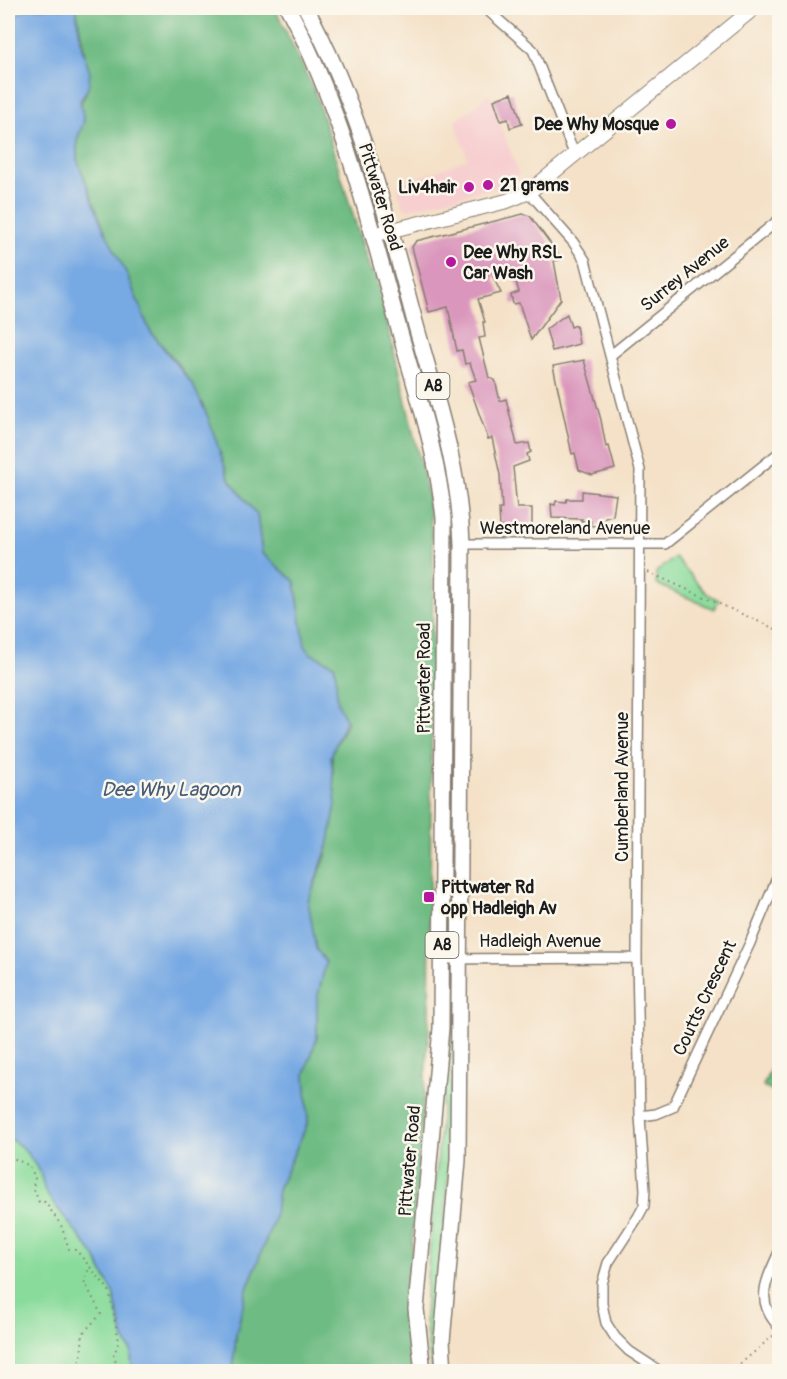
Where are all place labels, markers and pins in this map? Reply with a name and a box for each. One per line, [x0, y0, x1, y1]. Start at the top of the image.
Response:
place label: Dee Why Mosque [534, 113, 660, 136]
marker: Dee Why Mosque [664, 117, 678, 131]
place label: 21 grams [500, 174, 570, 197]
place label: Liv4hair [398, 176, 458, 199]
marker: 21 grams [481, 178, 495, 192]
marker: Liv4hair [462, 180, 476, 194]
place label: Dee Why RSL Car Wash [463, 241, 562, 285]
marker: Dee Why RSL Car Wash [444, 255, 458, 269]
place label: Pittwater Rd opp Hadleigh Av [440, 876, 557, 920]
marker: Pittwater Rd opp Hadleigh Av [422, 890, 436, 904]

